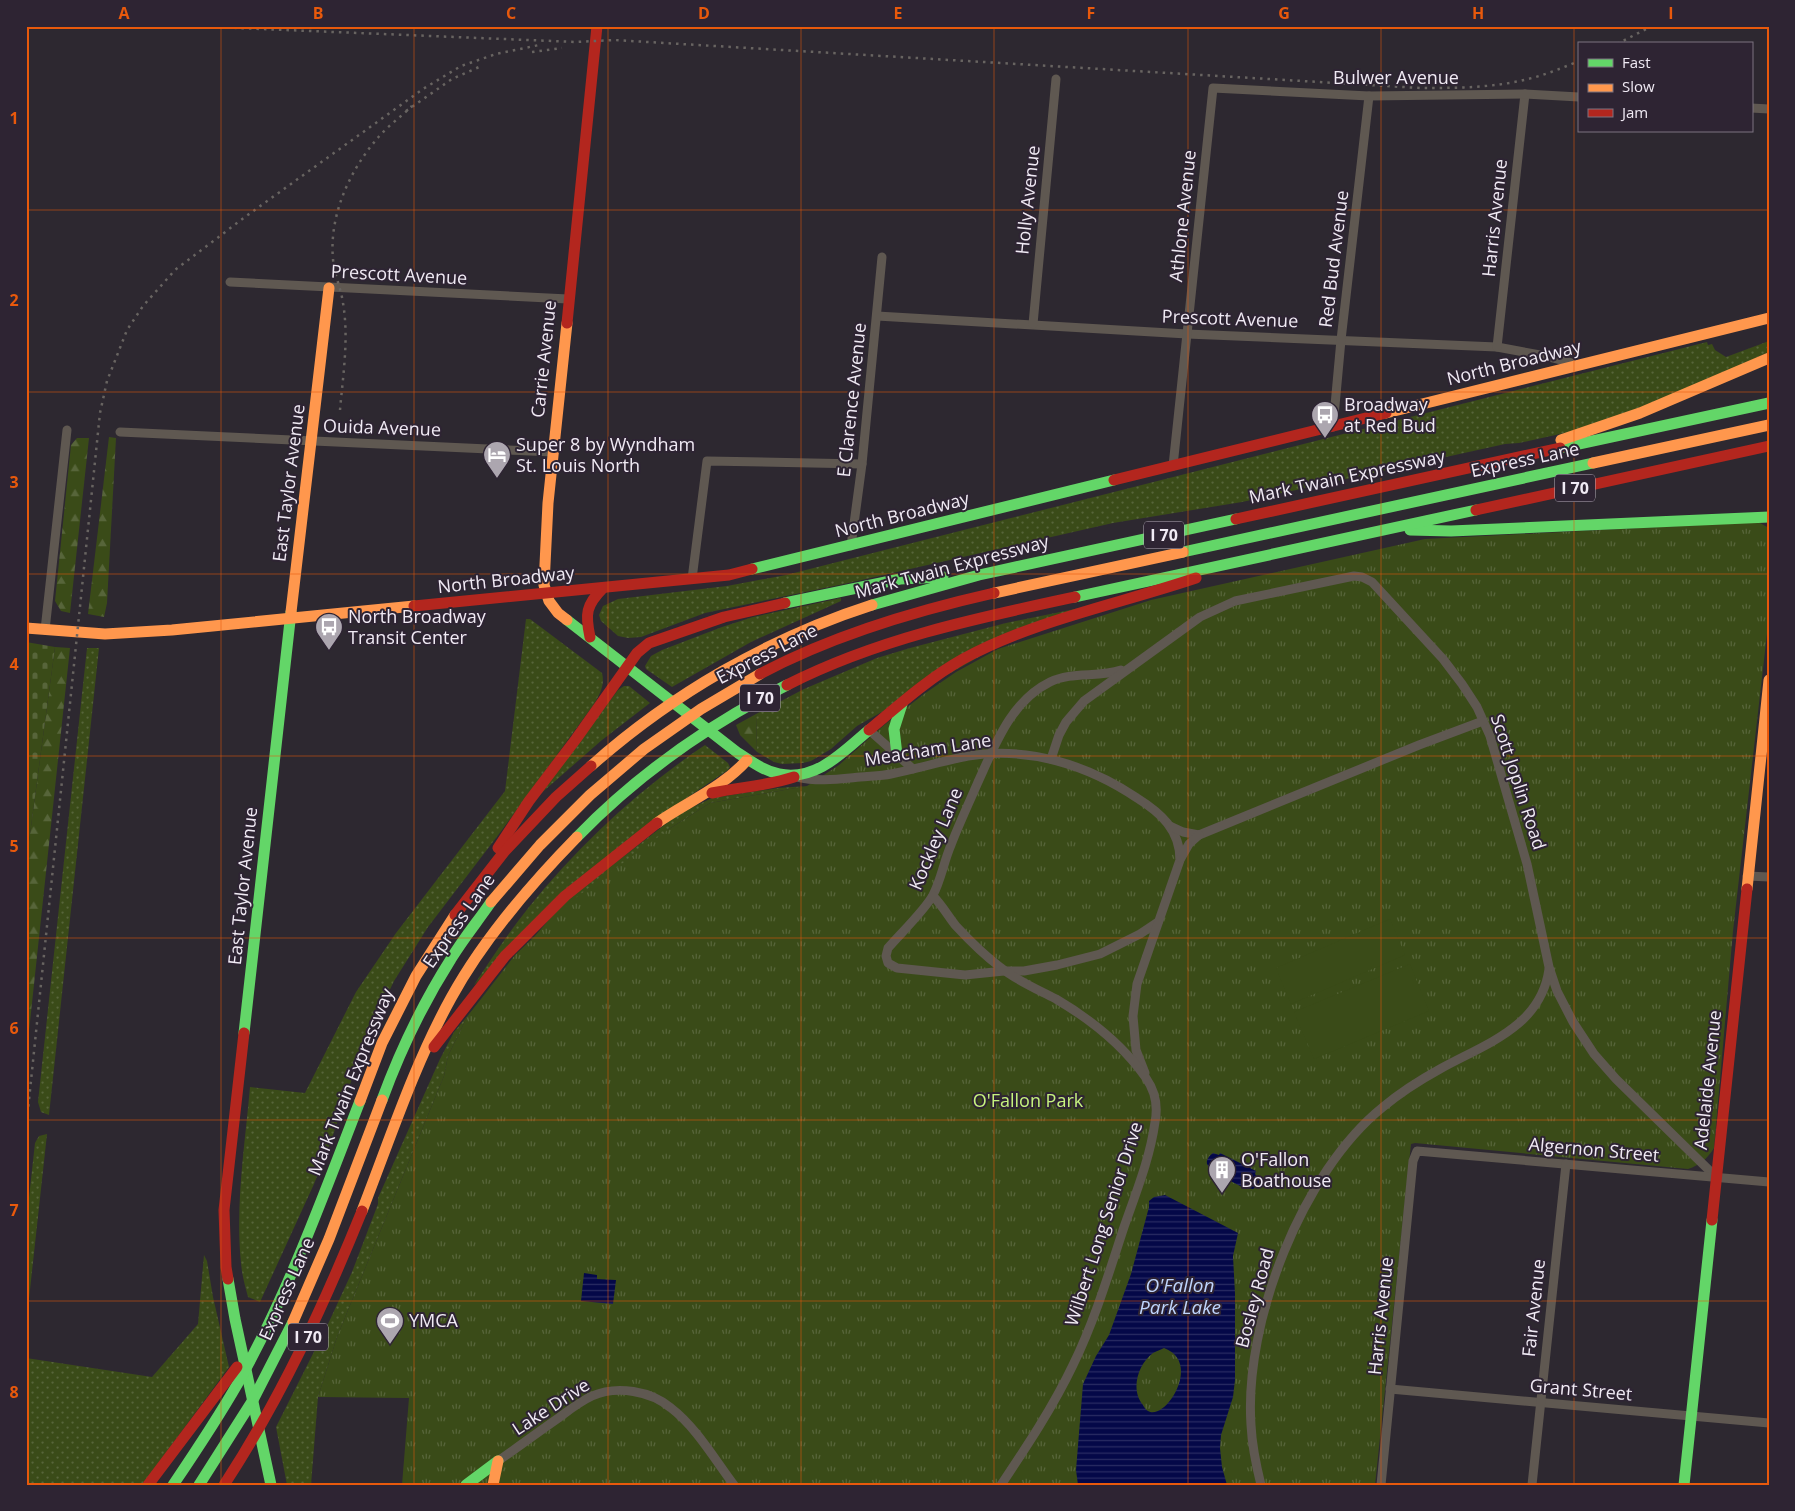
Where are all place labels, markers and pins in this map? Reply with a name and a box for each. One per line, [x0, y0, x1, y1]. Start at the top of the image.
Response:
place label: Broadway at Red Bud [1344, 392, 1436, 437]
bus stop icon: Broadway at Red Bud [1310, 400, 1340, 439]
place label: Super 8 by Wyndham St. Louis North [516, 432, 695, 477]
hotel icon: Super 8 by Wyndham St. Louis North [482, 440, 512, 479]
place label: North Broadway Transit Center [348, 604, 487, 649]
bus stop icon: North Broadway Transit Center [314, 612, 344, 651]
place label: O'Fallon Boathouse [1241, 1147, 1331, 1192]
building icon: O'Fallon Boathouse [1207, 1155, 1237, 1194]
sports icon: YMCA [375, 1306, 405, 1345]
place label: YMCA [409, 1308, 459, 1332]

